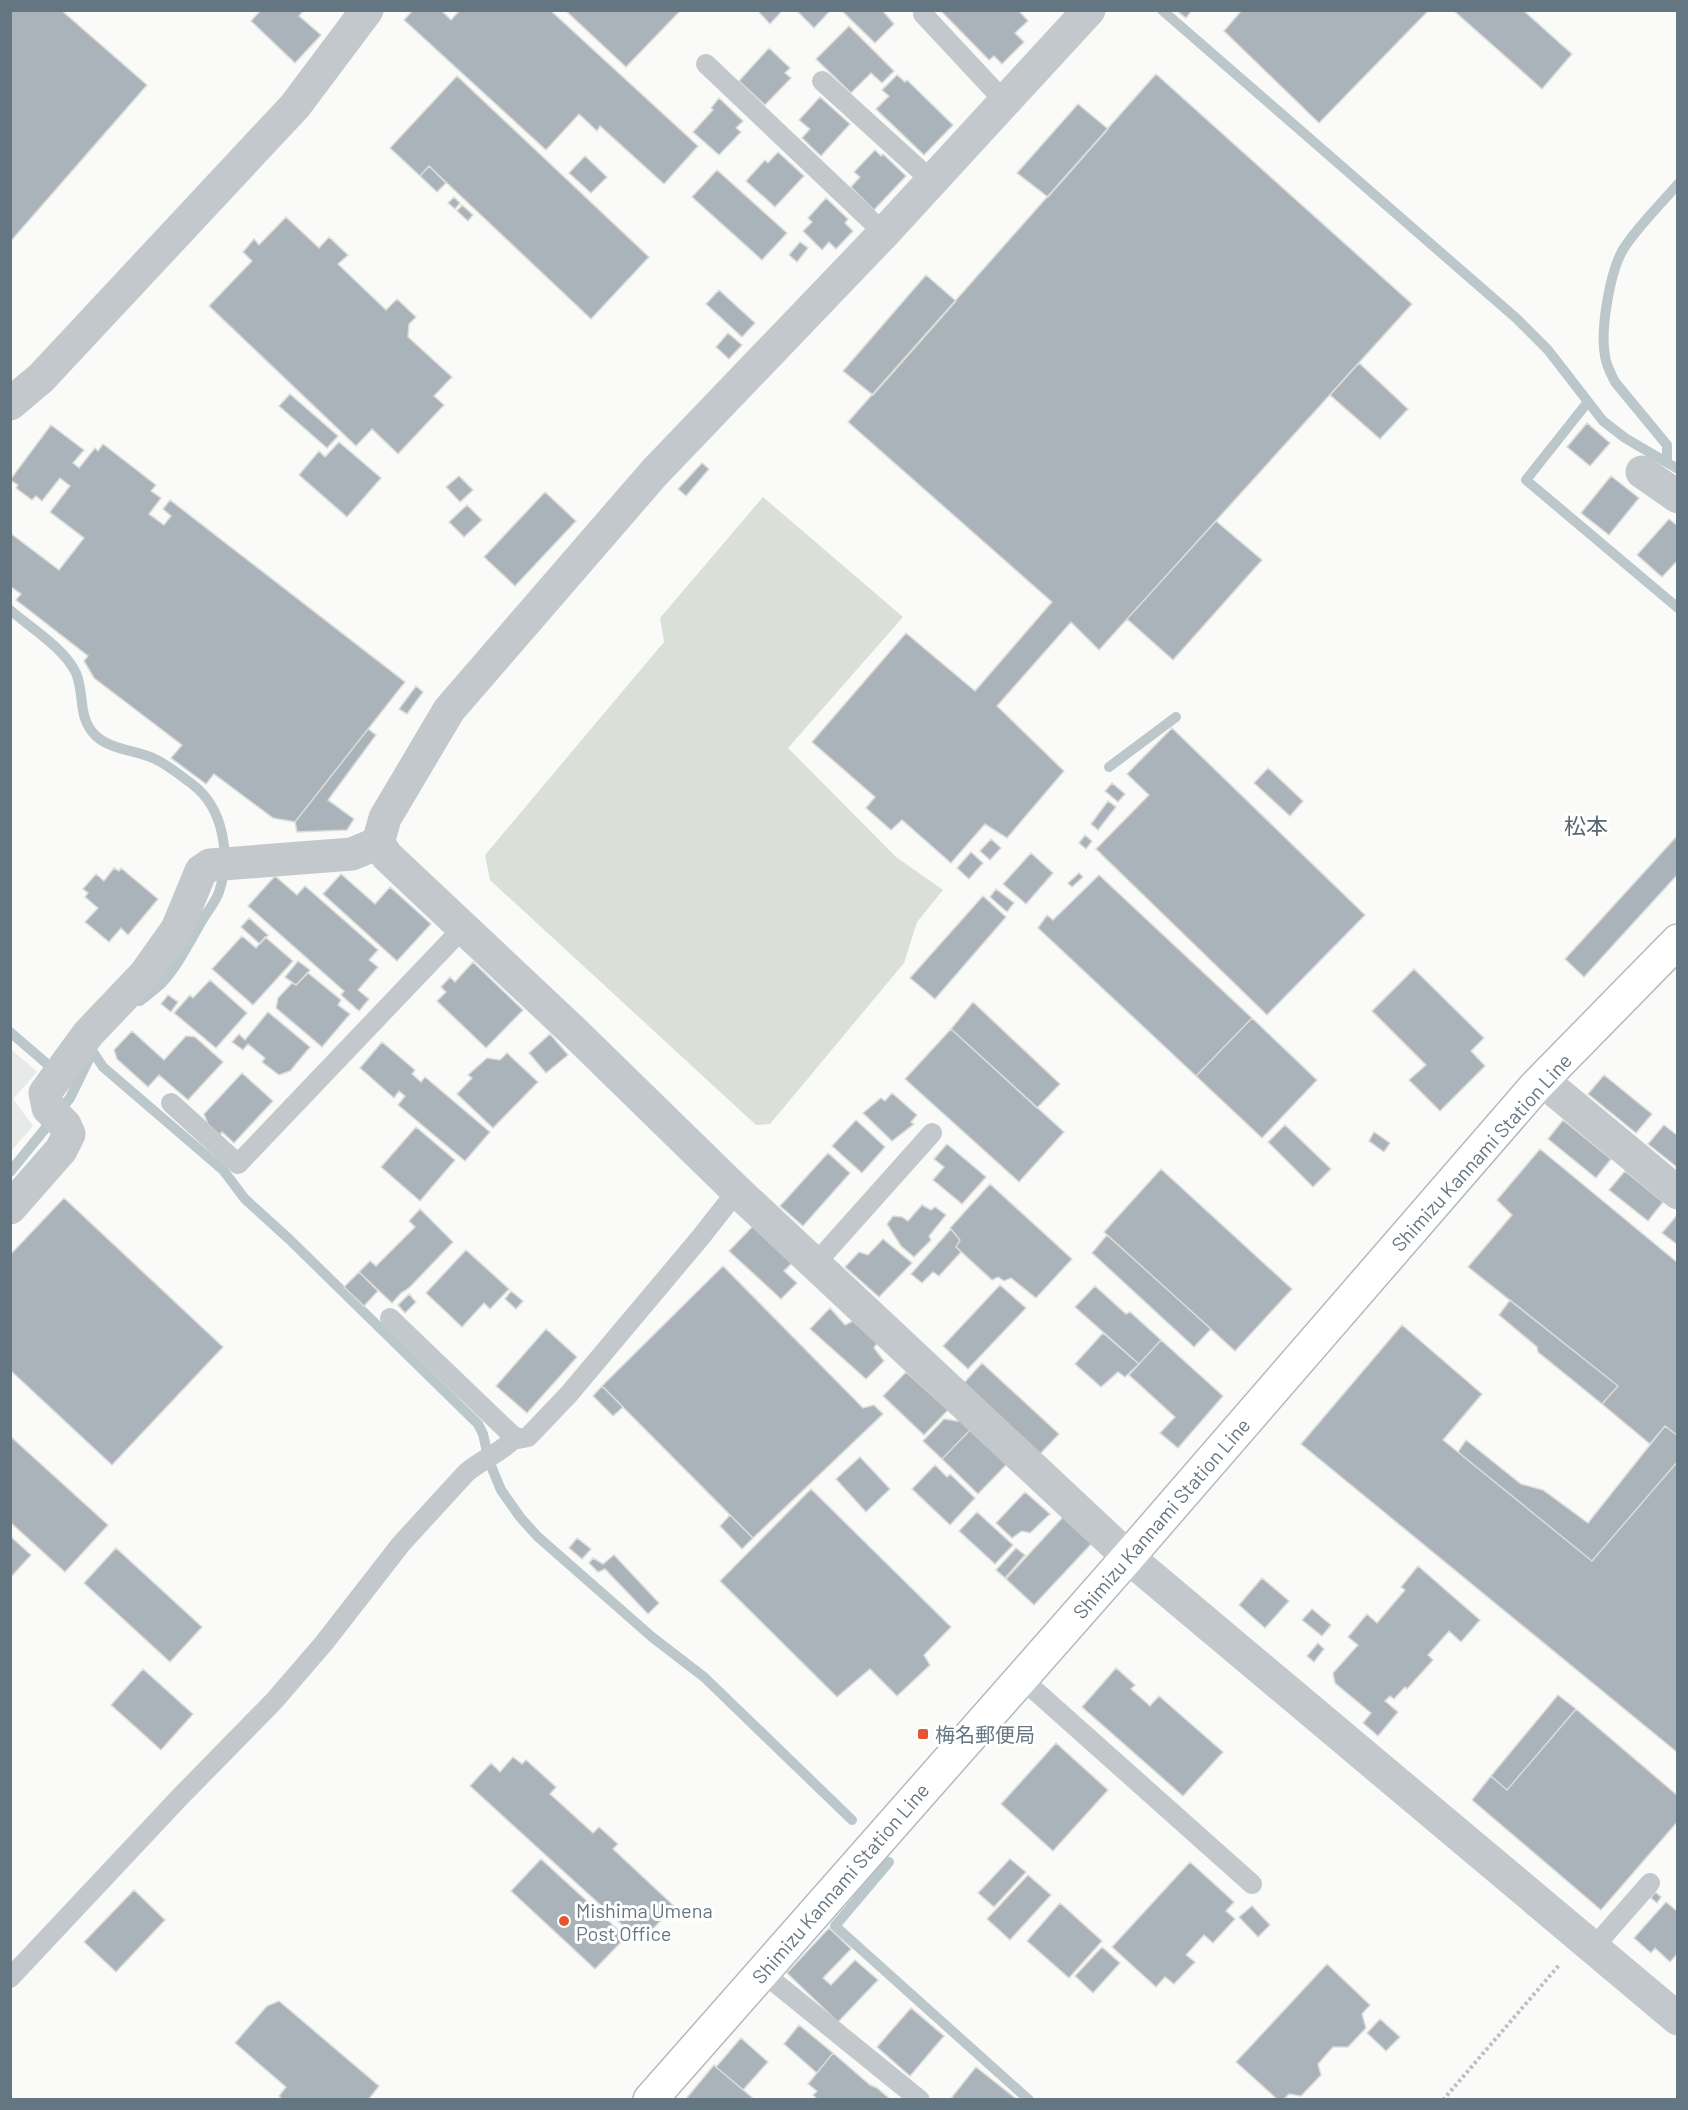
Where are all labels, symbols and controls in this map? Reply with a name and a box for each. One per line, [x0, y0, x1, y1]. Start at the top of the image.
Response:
district label: 松本 [1564, 812, 1608, 838]
street label: Shimizu Kannami Station Line [1386, 1048, 1576, 1256]
street label: Shimizu Kannami Station Line [1067, 1413, 1255, 1623]
place label: 梅名郵便局 [935, 1722, 1035, 1746]
marker: 梅名郵便局 [916, 1727, 930, 1741]
street label: Shimizu Kannami Station Line [746, 1778, 934, 1988]
place label: Mishima Umena Post Office [576, 1898, 713, 1945]
marker: Mishima Umena Post Office [557, 1914, 571, 1928]

